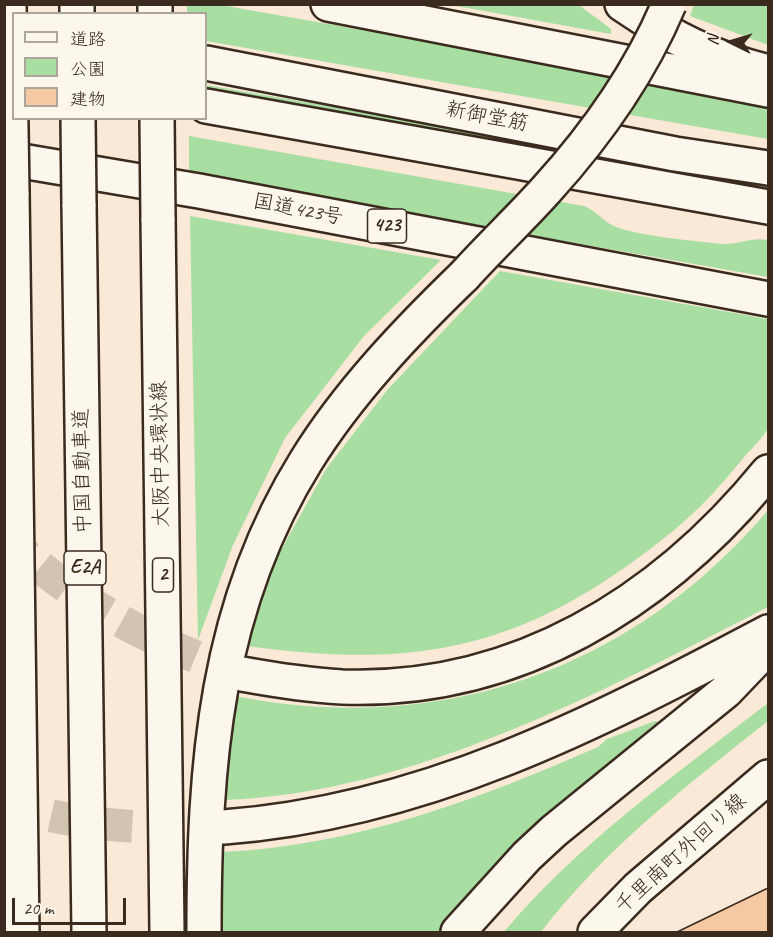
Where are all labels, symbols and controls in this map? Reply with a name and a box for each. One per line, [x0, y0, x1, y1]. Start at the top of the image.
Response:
legend [12, 12, 207, 120]
north arrow [701, 12, 761, 72]
text: 道路 [70, 28, 106, 50]
text: N [703, 35, 723, 46]
text: 公園 [70, 58, 106, 80]
text: 建物 [70, 88, 106, 110]
street label: 新御堂筋 [443, 97, 531, 137]
street label: 国道423号 [251, 189, 345, 231]
road number: 423 [368, 209, 406, 243]
street label: 大阪中央環状線 [147, 380, 175, 528]
street label: 中国自動車道 [69, 408, 97, 534]
road number: E2A [64, 551, 106, 585]
road number: 2 [152, 558, 174, 592]
street label: 千里南町外回り線 [610, 788, 752, 920]
scale bar [15, 886, 129, 924]
text: 20 m [23, 897, 54, 919]

